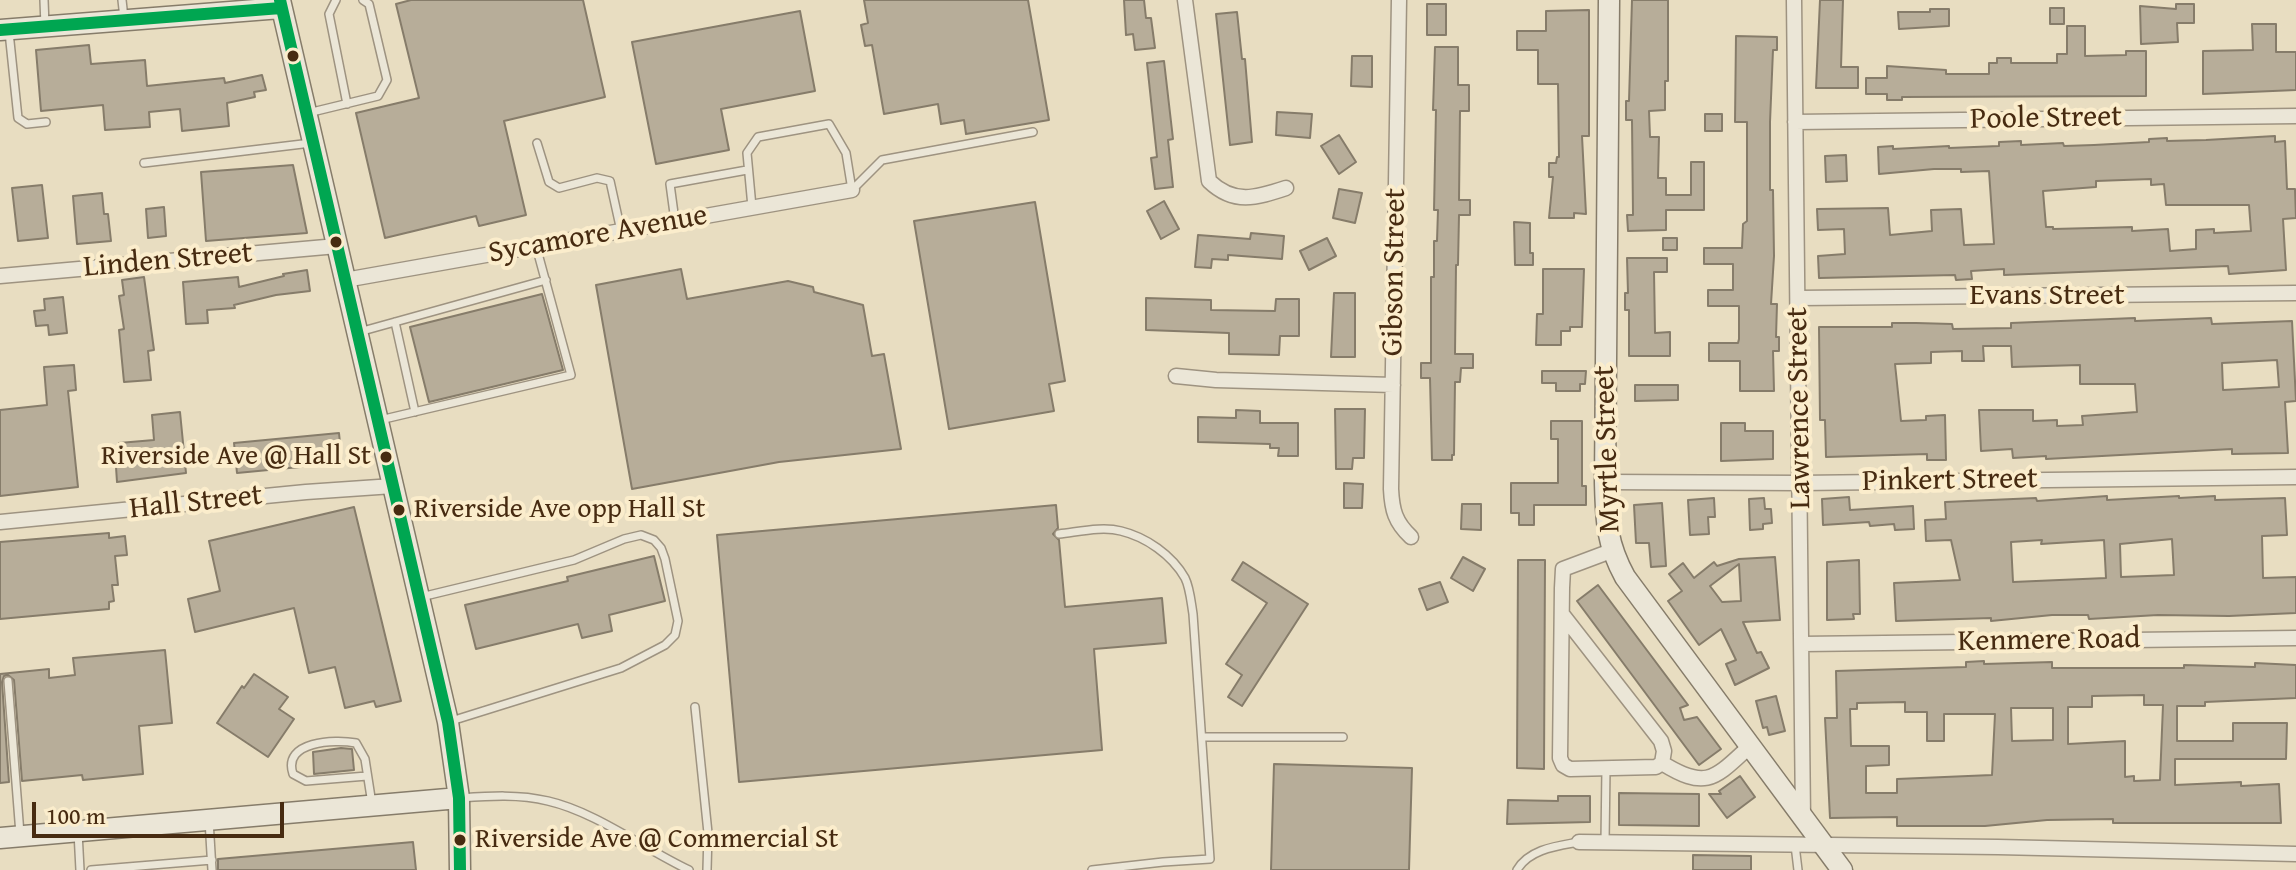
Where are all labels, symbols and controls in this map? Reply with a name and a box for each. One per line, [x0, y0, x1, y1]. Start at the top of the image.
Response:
unlabelled marker [285, 48, 301, 64]
street label: Poole Street [1970, 100, 2122, 138]
street label: Gibson Street [1376, 188, 1414, 356]
street label: Sycamore Avenue [486, 198, 710, 272]
unlabelled marker [328, 234, 344, 250]
street label: Linden Street [82, 236, 254, 286]
street label: Evans Street [1970, 278, 2124, 314]
street label: Lawrence Street [1780, 307, 1820, 509]
street label: Myrtle Street [1587, 365, 1629, 533]
place label: Riverside Ave @ Hall St [101, 440, 371, 474]
marker: Riverside Ave @ Hall St [378, 449, 394, 465]
street label: Pinkert Street [1862, 461, 2038, 501]
street label: Hall Street [128, 478, 264, 528]
place label: Riverside Ave opp Hall St [414, 493, 705, 527]
marker: Riverside Ave opp Hall St [391, 502, 407, 518]
street label: Kenmere Road [1957, 621, 2141, 661]
scale bar [36, 786, 288, 836]
text: 100 m [46, 798, 106, 833]
place label: Riverside Ave @ Commercial St [475, 823, 838, 857]
marker: Riverside Ave @ Commercial St [452, 832, 468, 848]

